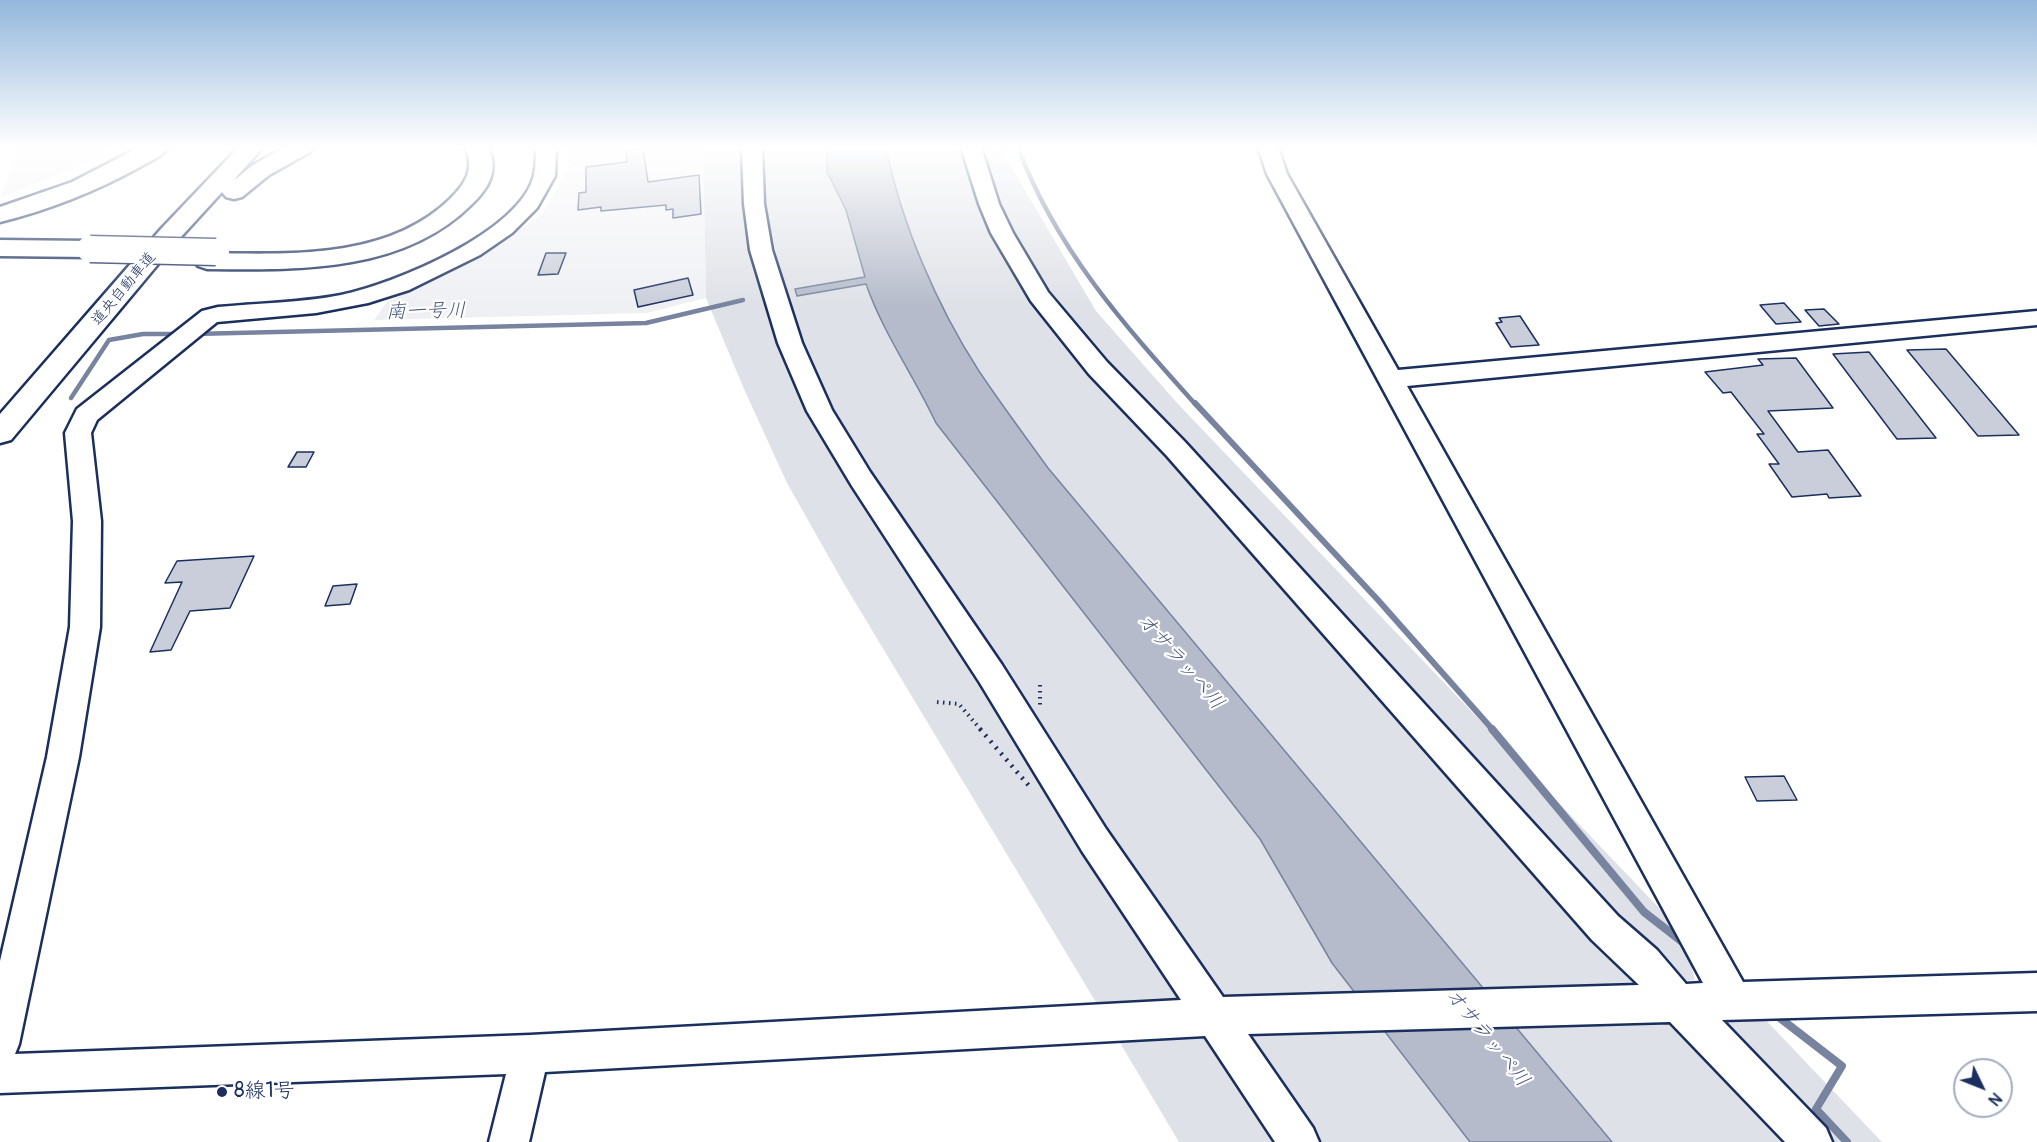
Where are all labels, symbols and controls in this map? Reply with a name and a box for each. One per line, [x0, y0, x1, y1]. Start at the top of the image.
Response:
street label: 道央自動車道 [88, 249, 160, 329]
water label: 南一号川 [386, 299, 466, 325]
water label: オサラッペ川 [1132, 609, 1228, 715]
water label: オサラッペ川 [1440, 984, 1534, 1092]
north arrow [1953, 1058, 2013, 1118]
place label: 8線1号 [234, 1079, 295, 1105]
marker: 8線1号 [215, 1085, 229, 1099]
text: N [1984, 1088, 2006, 1110]

